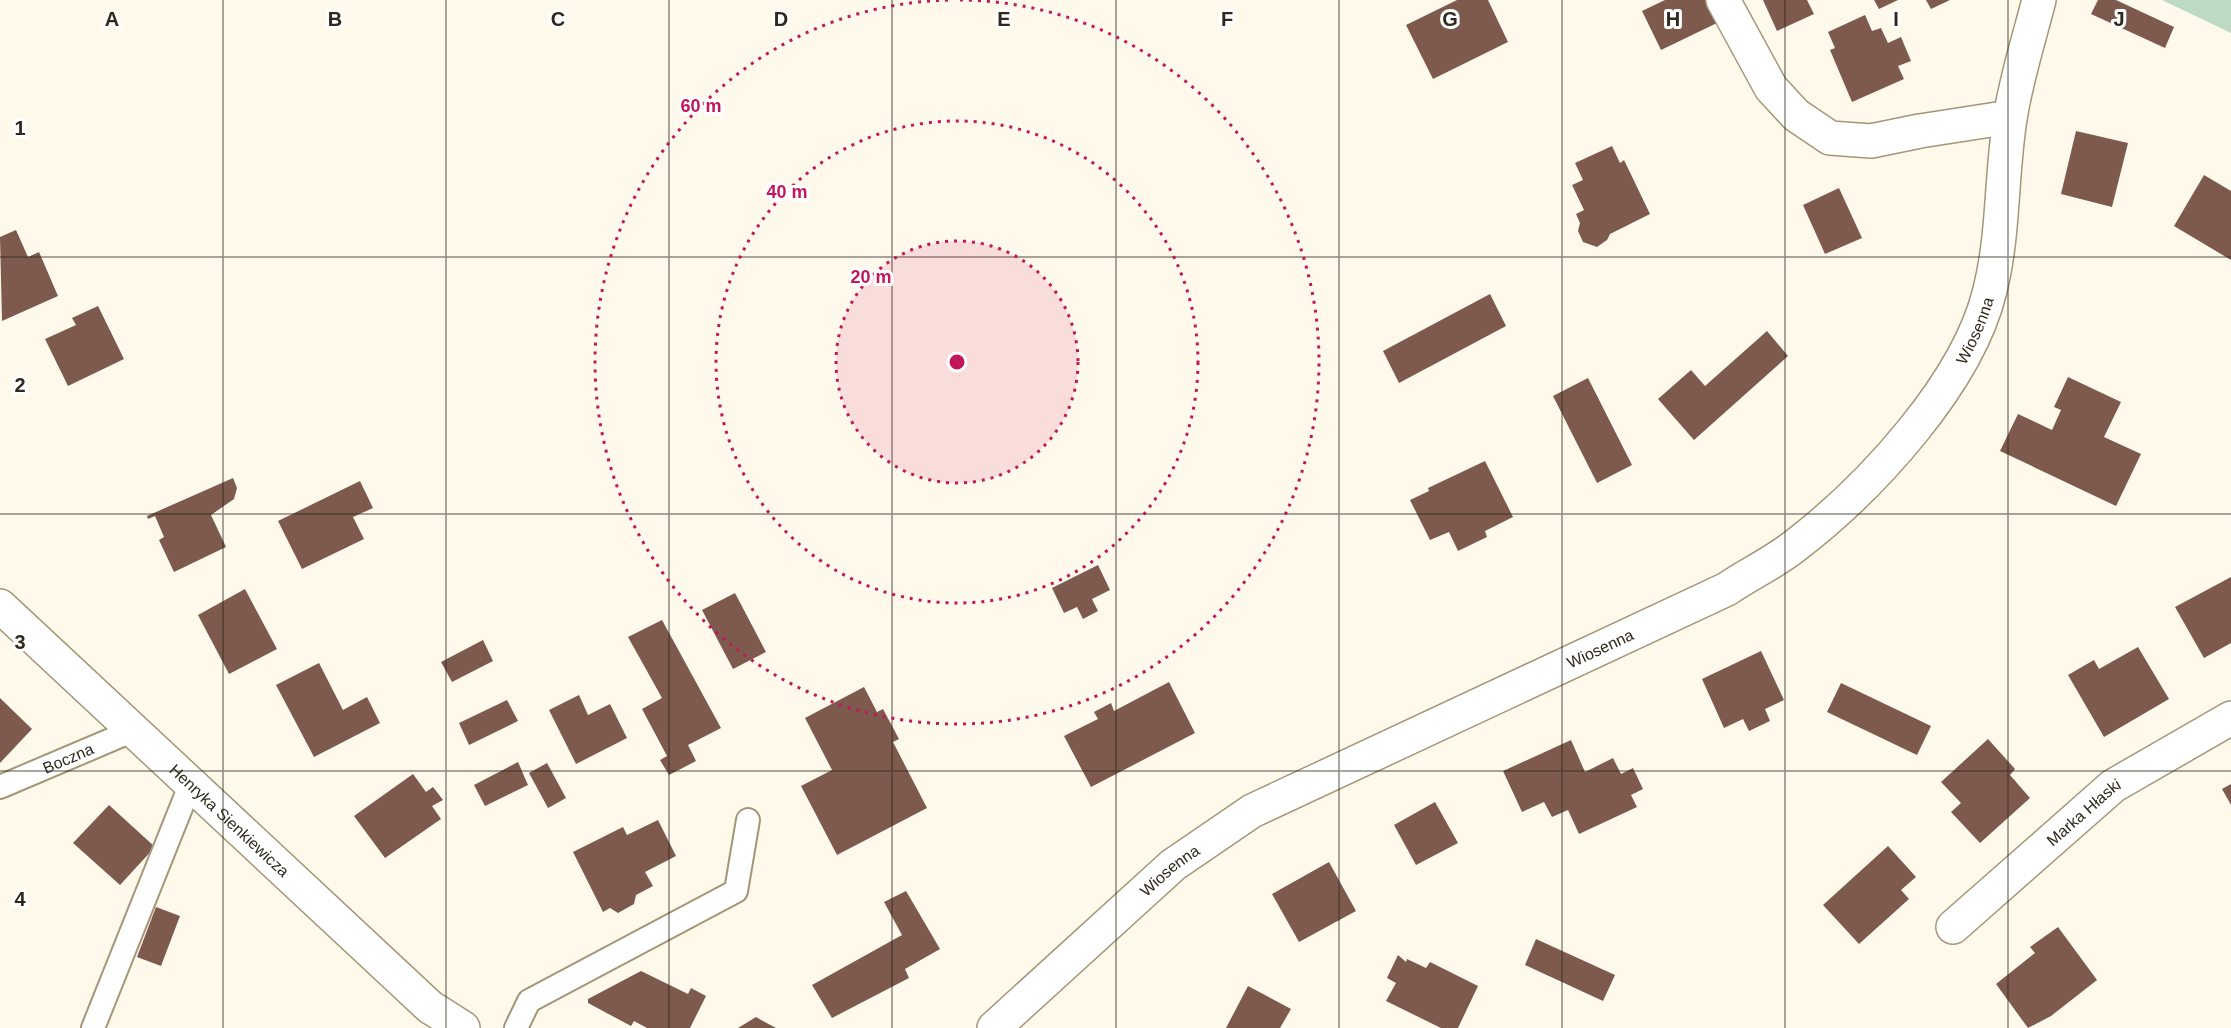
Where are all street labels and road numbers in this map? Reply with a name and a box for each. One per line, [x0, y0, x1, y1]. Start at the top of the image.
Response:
street label: Wiosenna [1953, 295, 1997, 367]
street label: Wiosenna [1564, 626, 1636, 672]
street label: Boczna [40, 740, 96, 777]
street label: Henryka Sienkiewicza [166, 761, 292, 880]
street label: Marka Hłaski [2044, 776, 2124, 849]
street label: Wiosenna [1137, 842, 1203, 900]

